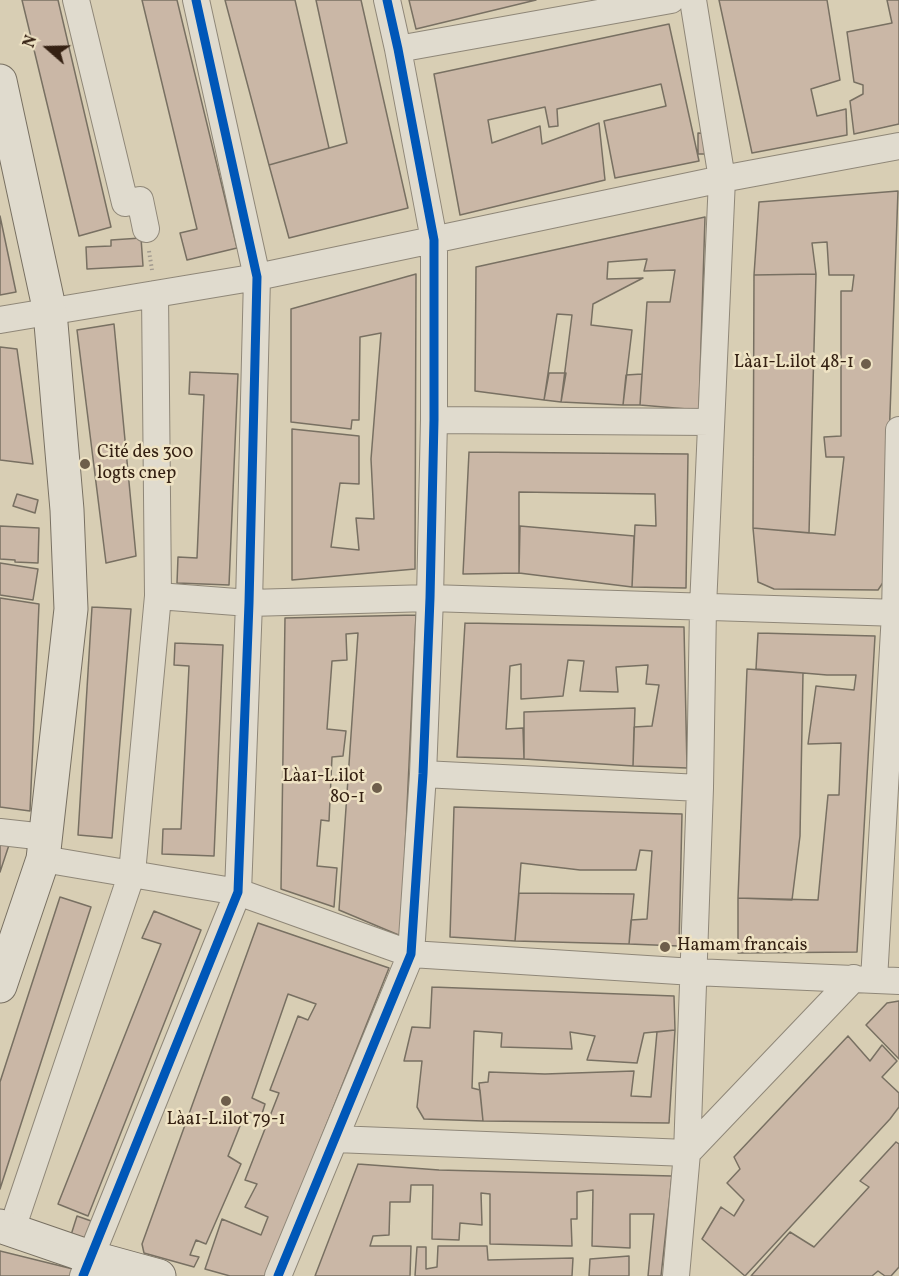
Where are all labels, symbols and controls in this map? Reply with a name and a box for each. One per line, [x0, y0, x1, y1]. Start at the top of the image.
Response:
north arrow [18, 18, 78, 78]
text: N [19, 33, 43, 51]
place label: Làa1-L.ilot 48-1 [734, 353, 854, 375]
marker: Làa1-L.ilot 48-1 [859, 357, 873, 371]
place label: Cité des 300 logts cnep [97, 443, 193, 486]
marker: Cité des 300 logts cnep [78, 457, 92, 471]
place label: Làa1-L.ilot 80-1 [283, 767, 365, 810]
marker: Làa1-L.ilot 80-1 [370, 781, 384, 795]
place label: Hamam francais [677, 936, 807, 958]
marker: Hamam francais [658, 940, 672, 954]
marker: Làa1-L.ilot 79-1 [219, 1094, 233, 1108]
place label: Làa1-L.ilot 79-1 [166, 1110, 286, 1132]

